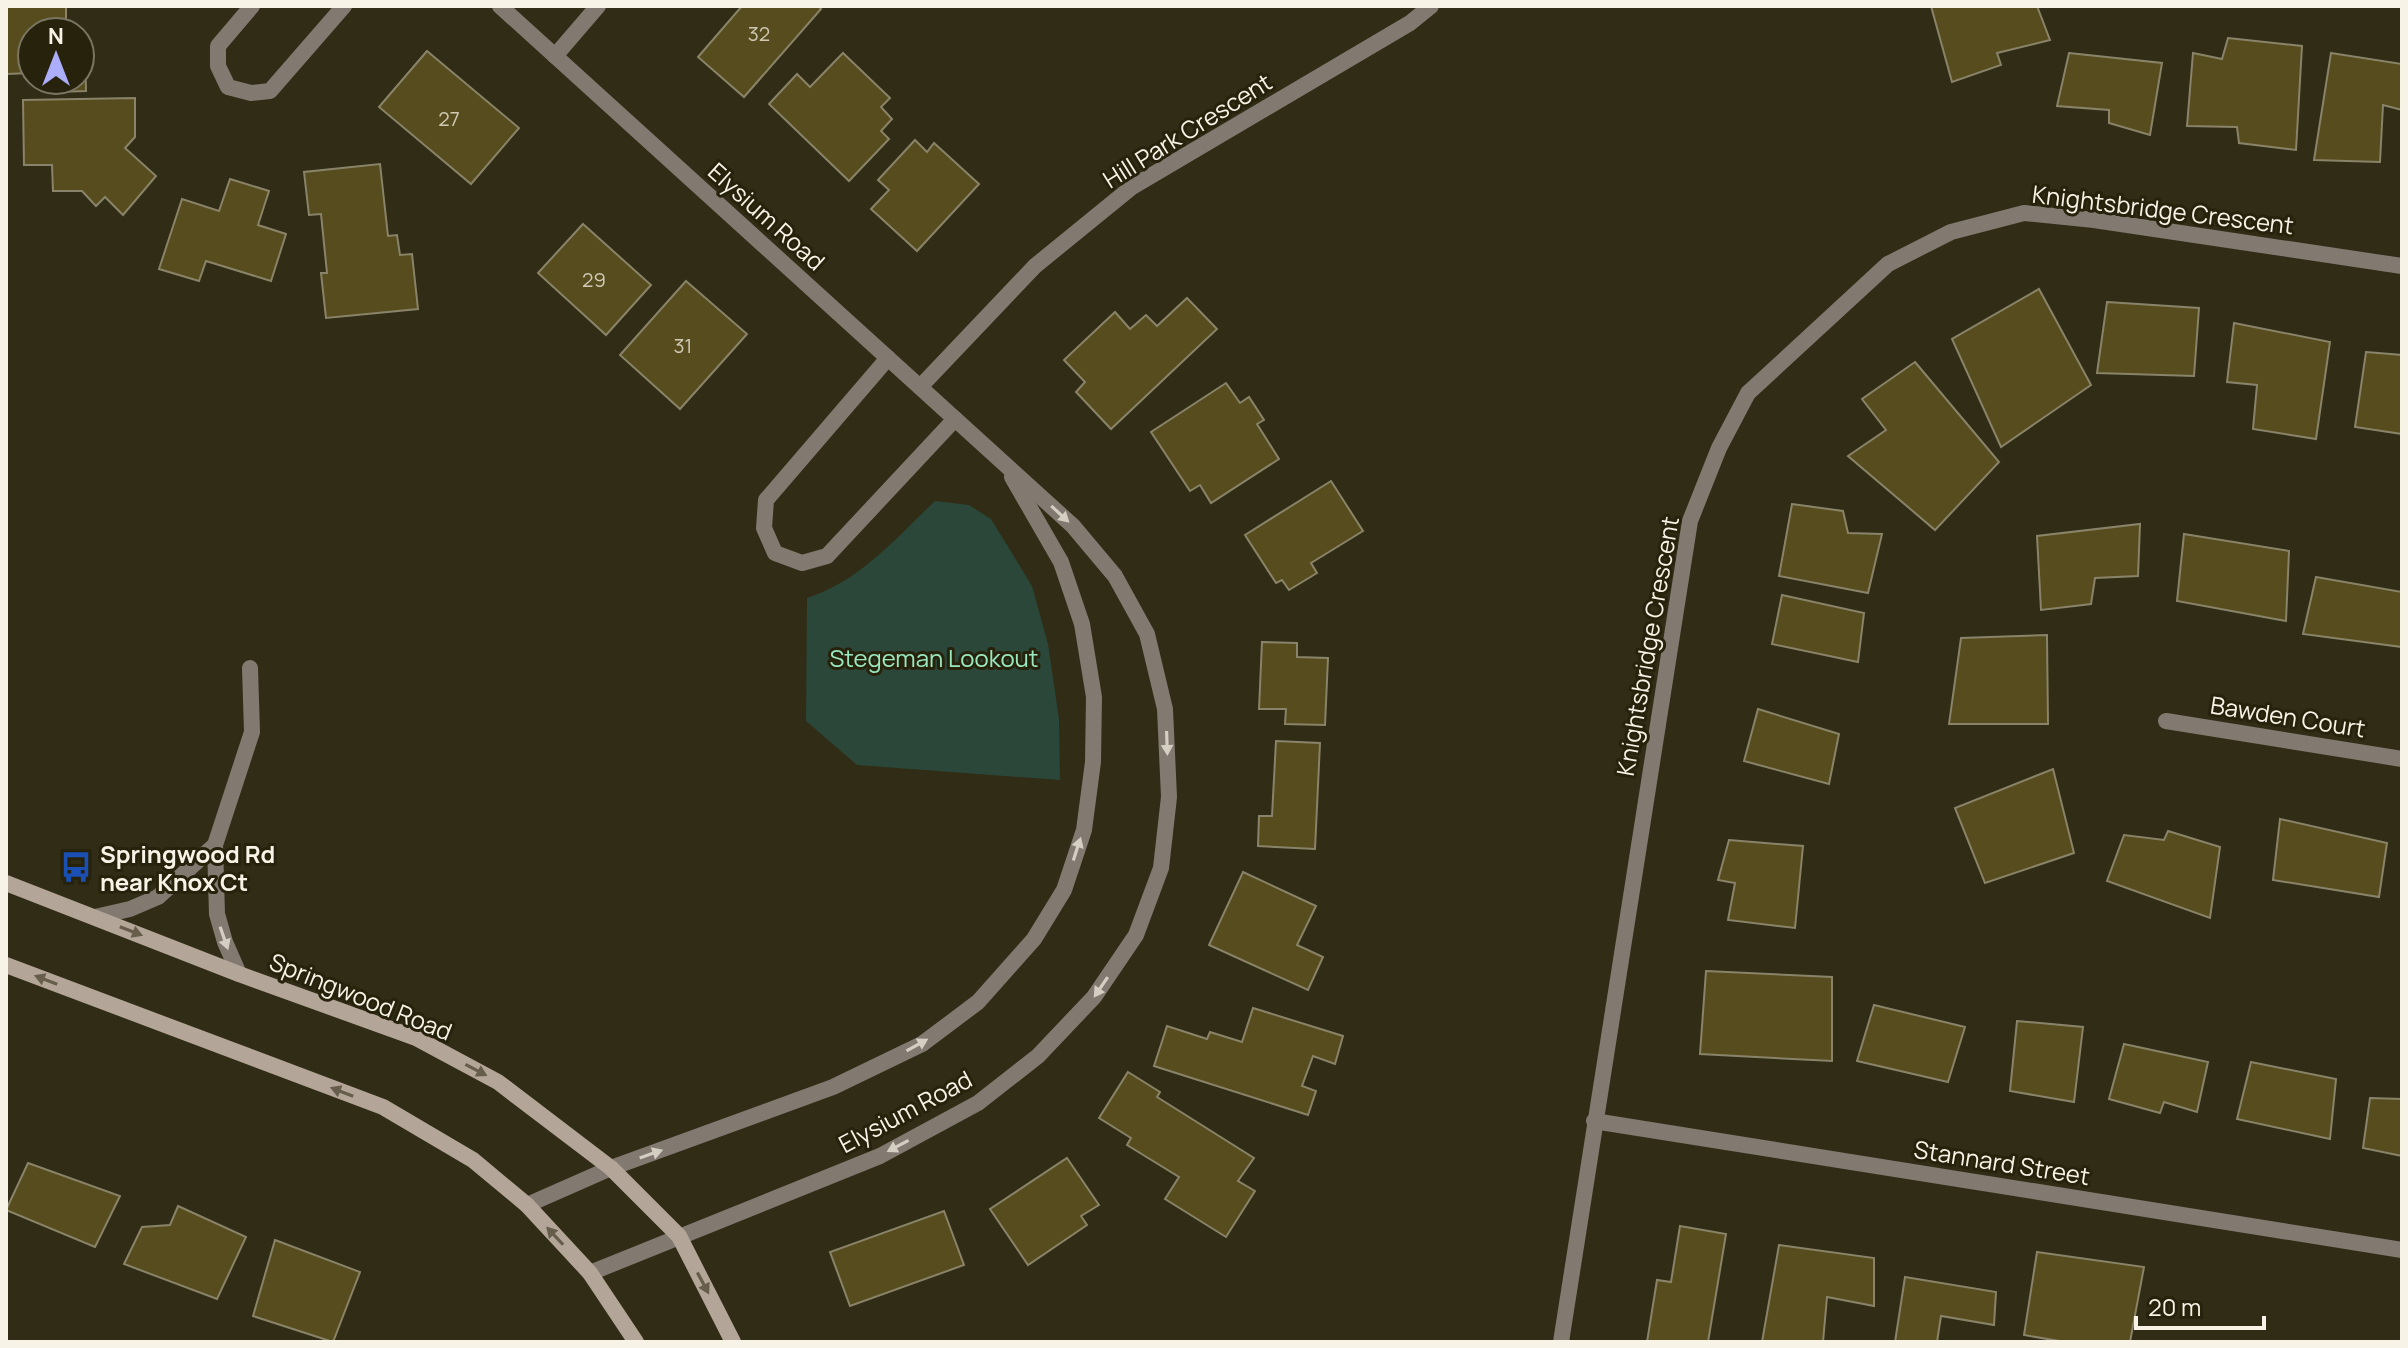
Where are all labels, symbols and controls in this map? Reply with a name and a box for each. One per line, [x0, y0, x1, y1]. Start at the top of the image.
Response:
north arrow [16, 16, 96, 96]
house number: 32 [748, 20, 770, 47]
text: N [48, 21, 64, 51]
street label: Hill Park Crescent [1096, 65, 1278, 195]
house number: 27 [438, 105, 460, 132]
street label: Elysium Road [702, 155, 832, 277]
street label: Knightsbridge Crescent [2030, 177, 2296, 241]
house number: 29 [582, 266, 606, 293]
house number: 31 [674, 332, 692, 359]
one-way arrow [1051, 505, 1070, 523]
street label: Knightsbridge Crescent [1608, 514, 1686, 778]
park label: Stegeman Lookout [830, 641, 1038, 674]
street label: Bawden Court [2208, 687, 2368, 745]
one-way arrow [1160, 731, 1173, 756]
place label: Springwood Rd near Knox Ct [100, 837, 275, 898]
one-way arrow [1072, 837, 1084, 861]
bus stop icon: Springwood Rd near Knox Ct [59, 850, 93, 884]
one-way arrow [119, 925, 143, 938]
one-way arrow [219, 926, 231, 950]
street label: Springwood Road [265, 944, 457, 1048]
one-way arrow [34, 974, 58, 986]
one-way arrow [1093, 977, 1108, 998]
one-way arrow [906, 1039, 928, 1053]
street label: Elysium Road [833, 1062, 977, 1160]
one-way arrow [464, 1063, 487, 1077]
one-way arrow [330, 1085, 354, 1098]
street label: Stannard Street [1912, 1132, 2092, 1192]
one-way arrow [887, 1140, 910, 1153]
one-way arrow [639, 1148, 663, 1160]
one-way arrow [547, 1226, 565, 1245]
one-way arrow [697, 1271, 710, 1294]
scale bar [2136, 1280, 2264, 1330]
text: 20 m [2148, 1290, 2201, 1323]

